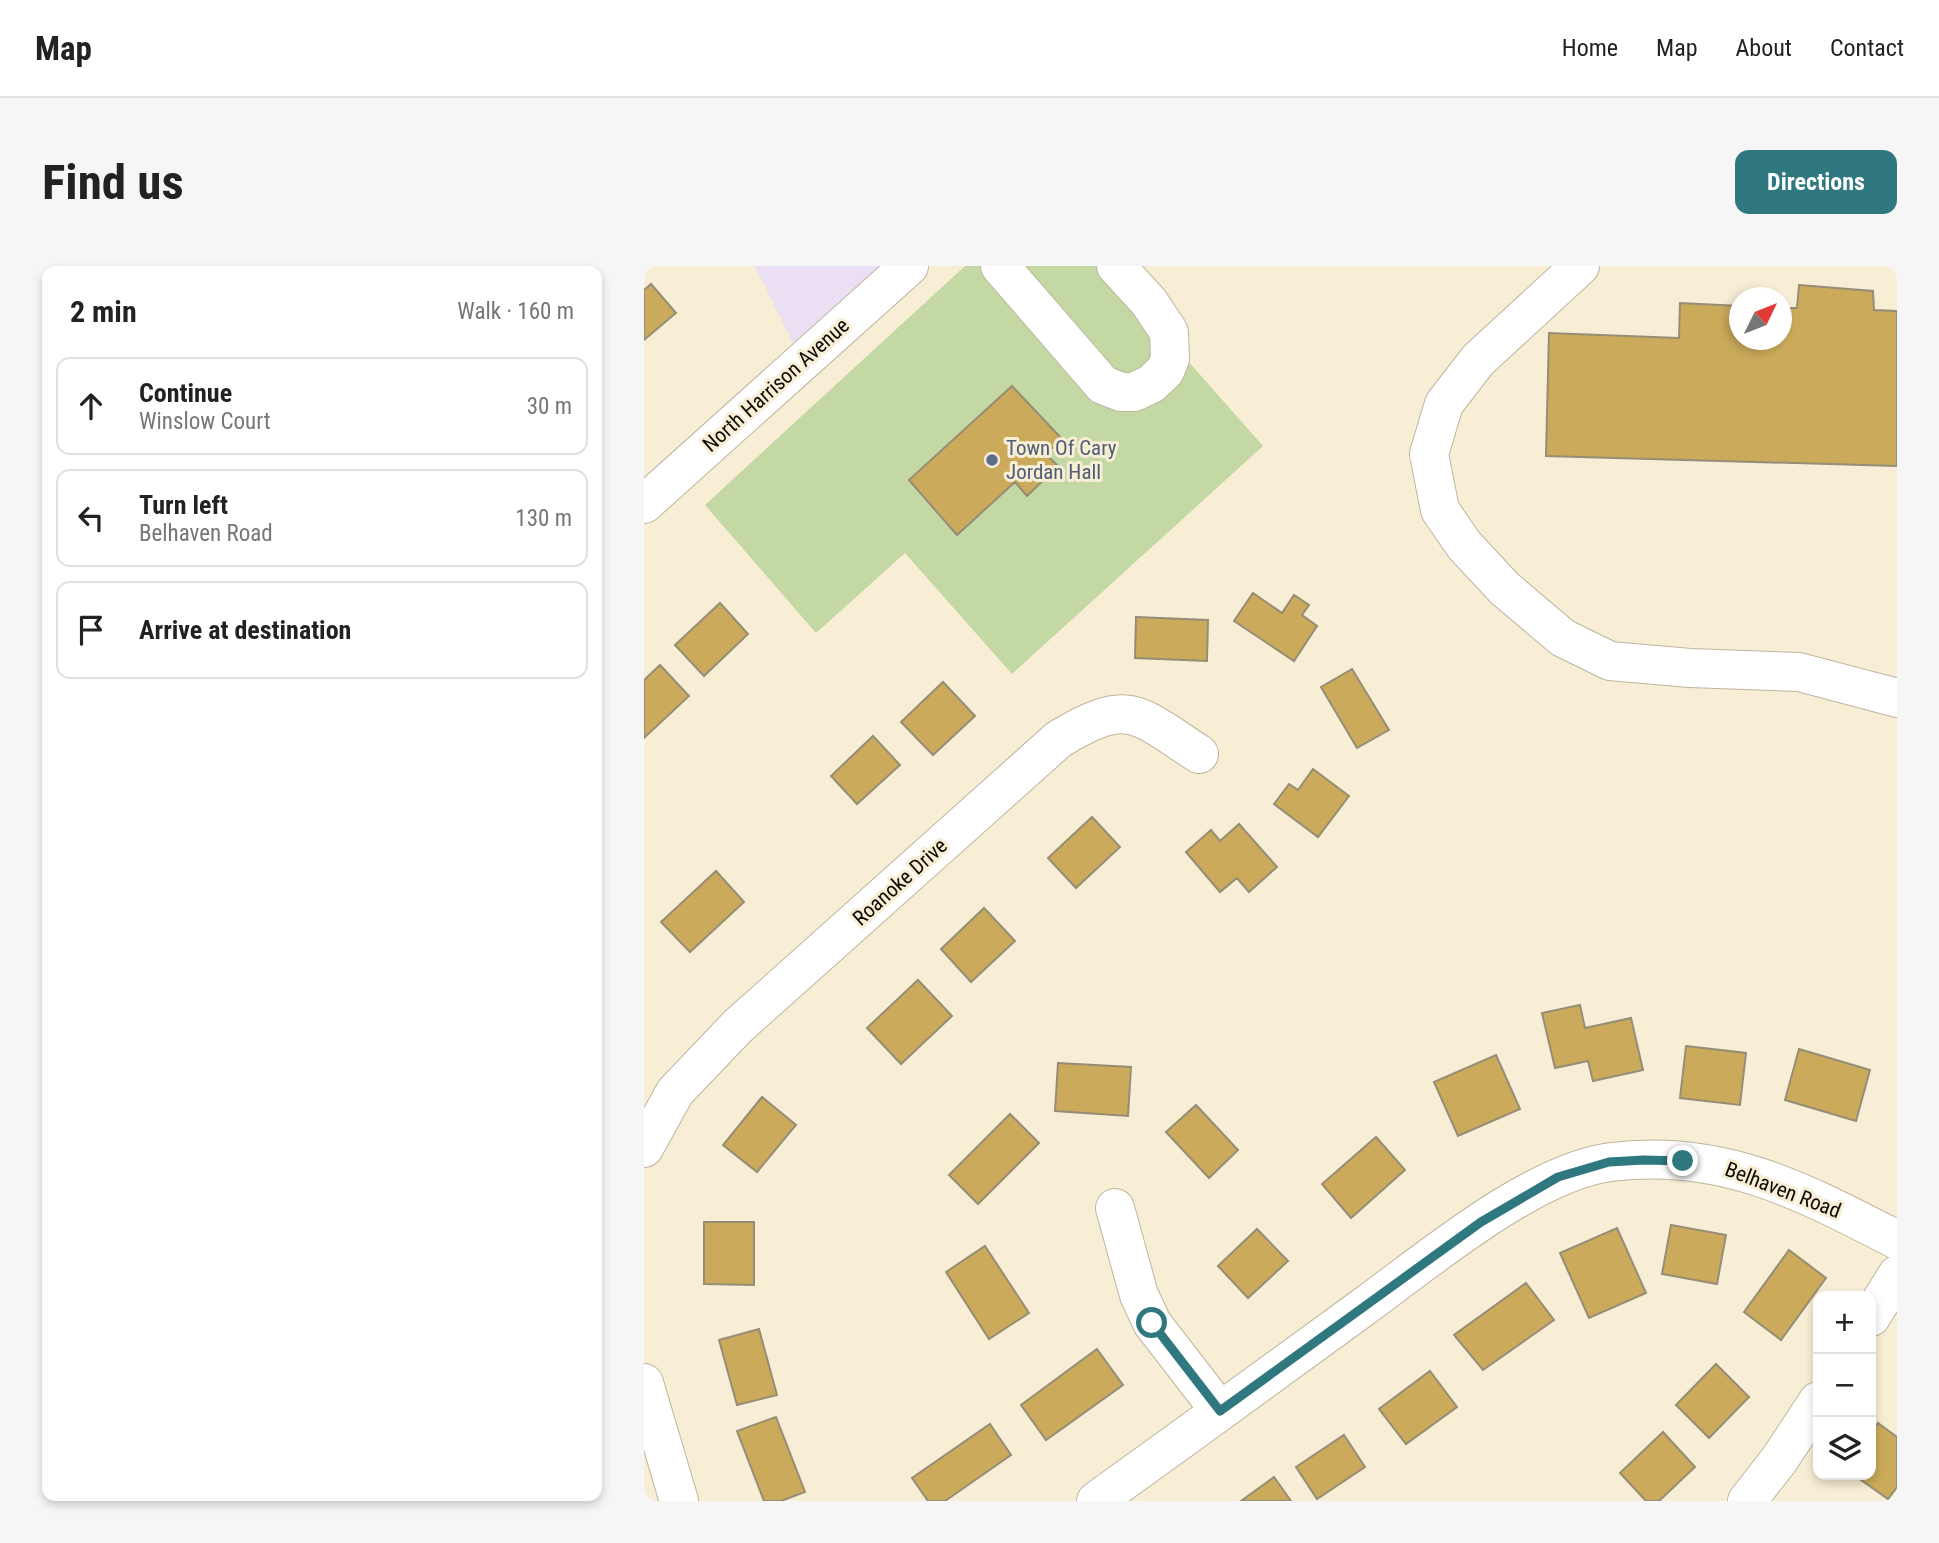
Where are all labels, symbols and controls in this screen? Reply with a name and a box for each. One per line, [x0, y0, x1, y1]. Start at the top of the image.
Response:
text: Map [35, 29, 92, 68]
text: Home [1562, 34, 1618, 62]
text: Map [1656, 34, 1698, 62]
text: About [1736, 34, 1792, 62]
text: Contact [1830, 34, 1904, 62]
button: Directions [1735, 150, 1897, 214]
text: Find us [42, 154, 184, 211]
north arrow [1729, 287, 1792, 350]
text: 2 min [70, 294, 137, 329]
text: Walk · 160 m [457, 298, 574, 325]
street label: North Harrison Avenue [698, 313, 854, 457]
text: Continue [139, 378, 232, 408]
icon: ahead [72, 387, 110, 425]
text: 30 m [527, 393, 572, 420]
text: Winslow Court [139, 408, 271, 435]
place label: Town Of Cary Jordan Hall [1006, 436, 1117, 484]
marker: Town Of Cary Jordan Hall [984, 452, 1000, 468]
text: Turn left [139, 490, 228, 520]
icon: left [72, 499, 110, 537]
text: 130 m [515, 505, 572, 532]
text: Belhaven Road [139, 520, 273, 547]
icon: arrive [72, 611, 110, 649]
text: Arrive at destination [139, 615, 351, 645]
street label: Roanoke Drive [848, 833, 952, 930]
route end [1667, 1145, 1698, 1176]
street label: Belhaven Road [1722, 1157, 1844, 1223]
map controls [1813, 1291, 1876, 1480]
button: + [1813, 1291, 1876, 1354]
route start [1136, 1307, 1167, 1338]
button: − [1813, 1354, 1876, 1417]
button: layers [1813, 1417, 1876, 1480]

